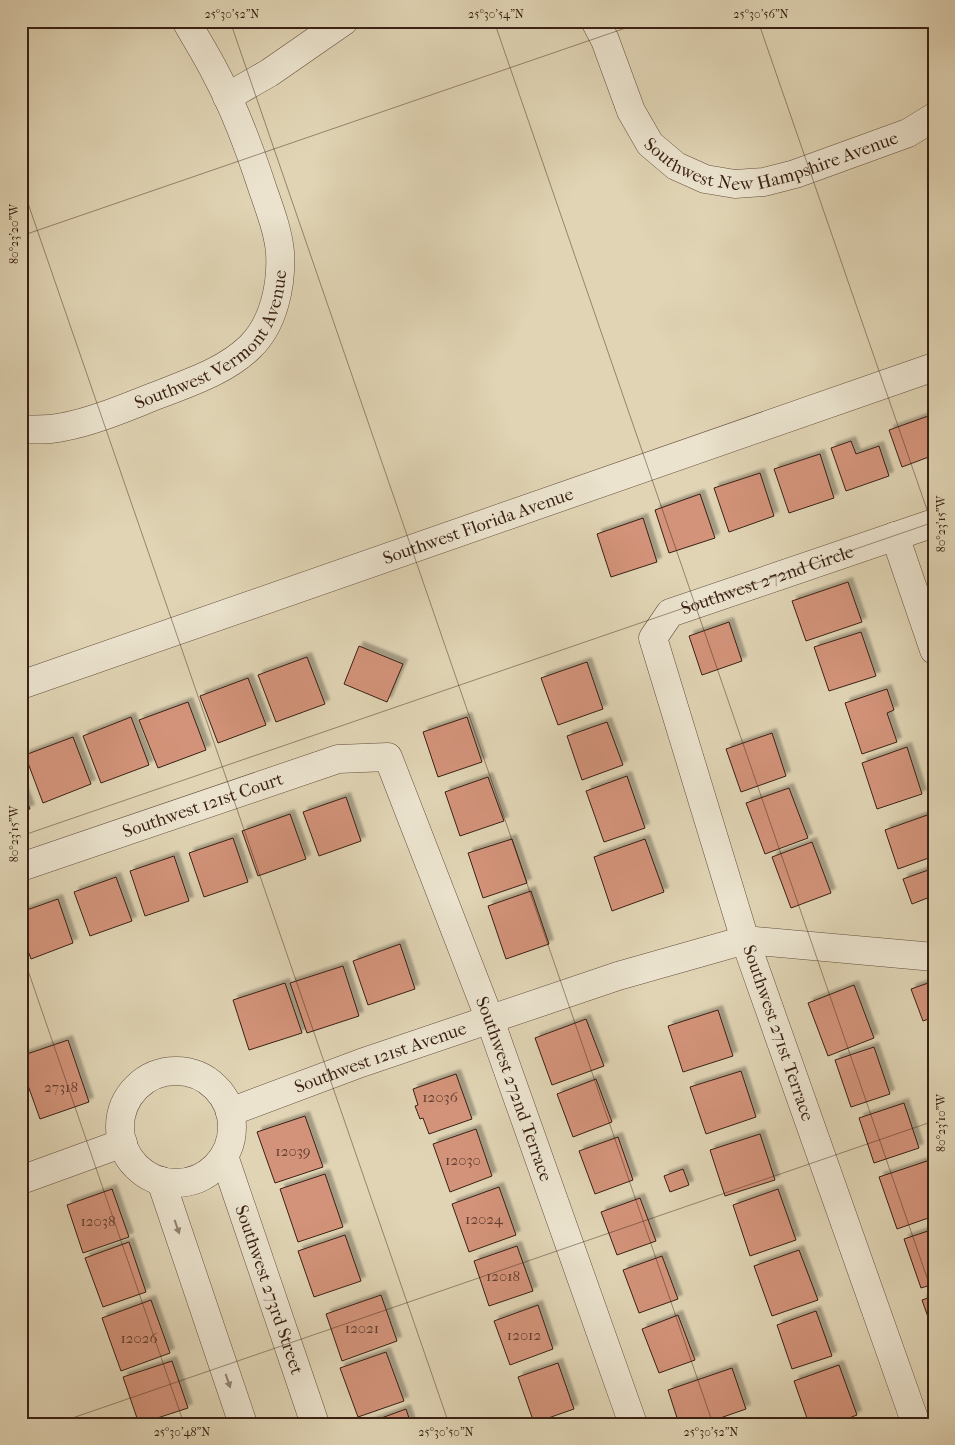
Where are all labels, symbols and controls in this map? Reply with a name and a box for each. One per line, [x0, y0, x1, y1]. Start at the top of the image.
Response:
text: 25°30'52"N [205, 7, 259, 21]
text: 25°30'54"N [468, 7, 524, 21]
text: 25°30'56"N [733, 7, 789, 21]
street label: Southwest New Hampshire Avenue [640, 122, 910, 144]
text: Southwest New Hampshire Avenue [640, 127, 901, 195]
text: 80°23'20"W [7, 203, 21, 264]
street label: Southwest Vermont Avenue [132, 269, 291, 414]
street label: Southwest Florida Avenue [380, 483, 576, 569]
text: 80°23'15"W [934, 495, 948, 552]
street label: Southwest 272nd Circle [678, 541, 857, 619]
street label: Southwest 121st Court [120, 768, 286, 842]
text: 80°23'15"W [7, 805, 21, 862]
street label: Southwest 271st Terrace [738, 942, 818, 1124]
street label: Southwest 272nd Terrace [471, 993, 557, 1184]
street label: Southwest 121st Avenue [292, 1018, 469, 1097]
house number: 27318 [44, 1078, 78, 1096]
house number: 12036 [422, 1088, 459, 1106]
text: 80°23'10"W [934, 1093, 948, 1152]
house number: 12039 [275, 1142, 311, 1160]
house number: 12030 [445, 1151, 481, 1169]
street label: Southwest 273rd Street [231, 1202, 308, 1377]
house number: 12024 [465, 1210, 504, 1228]
house number: 12038 [80, 1212, 116, 1230]
one-way arrow [173, 1220, 181, 1235]
house number: 12018 [486, 1267, 520, 1285]
house number: 12021 [345, 1319, 379, 1337]
house number: 12012 [507, 1326, 541, 1344]
house number: 12026 [120, 1329, 158, 1347]
one-way arrow [225, 1374, 233, 1389]
text: 25°30'48"N [154, 1425, 210, 1439]
text: 25°30'50"N [418, 1425, 474, 1439]
text: 25°30'52"N [684, 1425, 738, 1439]

